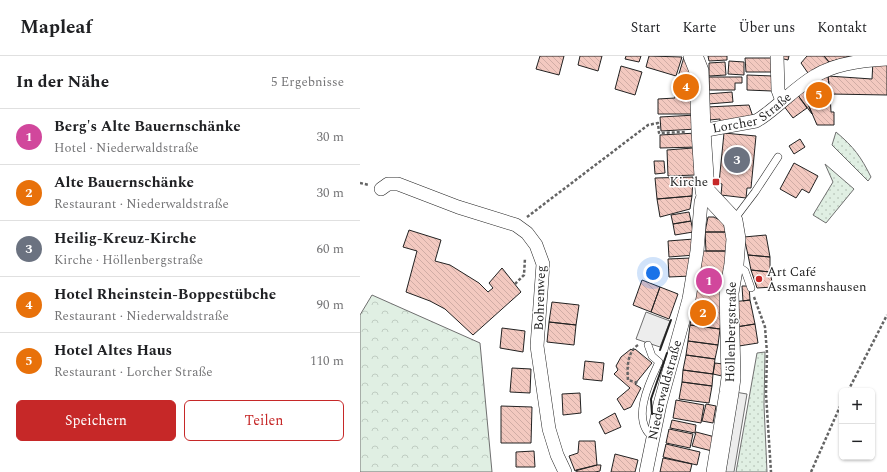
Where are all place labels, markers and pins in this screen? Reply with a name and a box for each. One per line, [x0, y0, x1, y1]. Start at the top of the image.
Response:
pin: 4 [673, 72, 699, 102]
pin: 5 [806, 80, 832, 110]
pin: 3 [724, 145, 750, 175]
place label: Kirche [669, 172, 708, 192]
marker: Kirche [711, 177, 721, 187]
place label: Art Café Assmannshausen [767, 262, 867, 297]
pin: 1 [696, 266, 722, 296]
marker: Art Café Assmannshausen [754, 274, 764, 284]
pin: 2 [690, 298, 716, 328]

